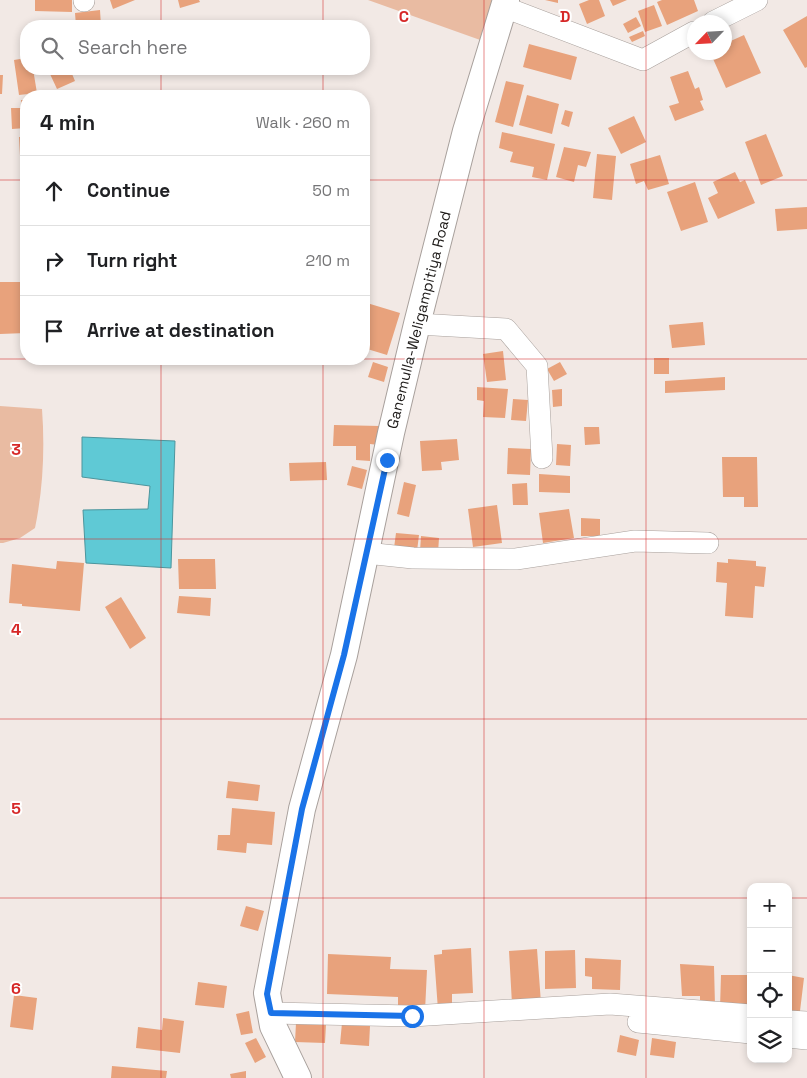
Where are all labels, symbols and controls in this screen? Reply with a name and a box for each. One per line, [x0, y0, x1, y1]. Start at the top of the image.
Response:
text: C [399, 6, 409, 27]
text: D [560, 6, 570, 27]
north arrow [687, 15, 732, 60]
search box [20, 20, 370, 75]
icon: search [38, 34, 66, 62]
text: Search here [78, 35, 188, 60]
text: 4 min [40, 109, 95, 136]
text: Walk · 260 m [256, 112, 350, 133]
icon: ahead [40, 177, 68, 205]
text: Continue [87, 178, 170, 203]
text: 50 m [312, 180, 350, 201]
street label: Ganemulla-Weligampitiya Road [382, 209, 455, 431]
icon: right [40, 247, 68, 275]
text: Turn right [87, 248, 177, 273]
text: 210 m [306, 250, 350, 271]
icon: arrive [40, 317, 68, 345]
text: Arrive at destination [87, 318, 275, 343]
text: 3 [11, 439, 21, 460]
route end [376, 449, 399, 472]
text: 4 [11, 619, 21, 640]
text: 5 [11, 798, 21, 819]
map controls [747, 883, 792, 1063]
button: + [747, 883, 792, 928]
button: − [747, 928, 792, 973]
button: locate [747, 973, 792, 1018]
text: 6 [11, 978, 21, 999]
route start [401, 1005, 424, 1028]
button: layers [747, 1018, 792, 1063]

